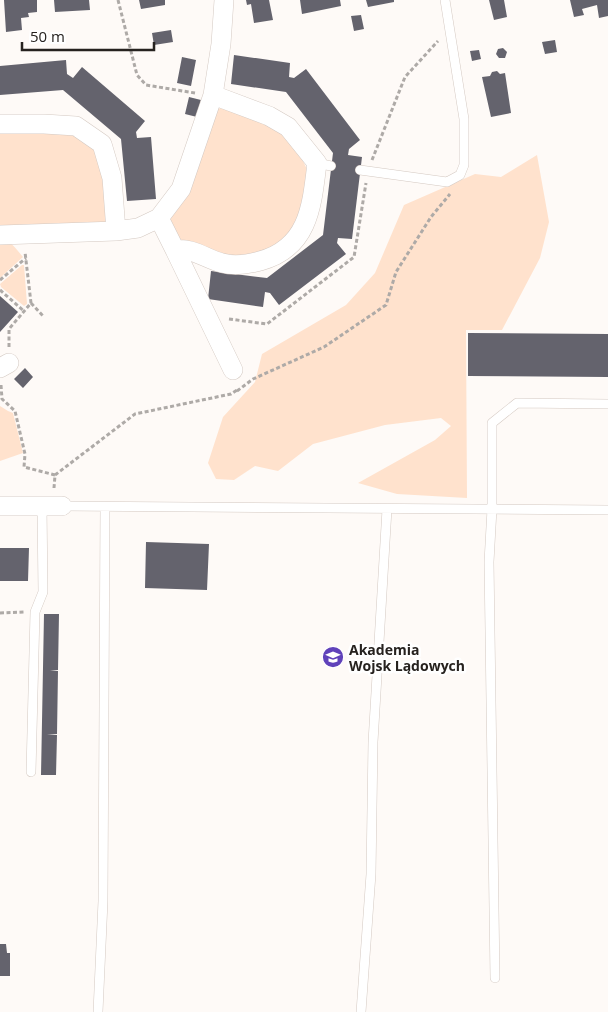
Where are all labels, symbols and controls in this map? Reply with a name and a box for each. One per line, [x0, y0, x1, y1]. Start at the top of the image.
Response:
scale bar [22, 20, 155, 52]
text: 50 m [30, 26, 65, 46]
place label: Akademia Wojsk Lądowych [349, 640, 465, 675]
school or university icon: Akademia Wojsk Lądowych [321, 645, 345, 669]

